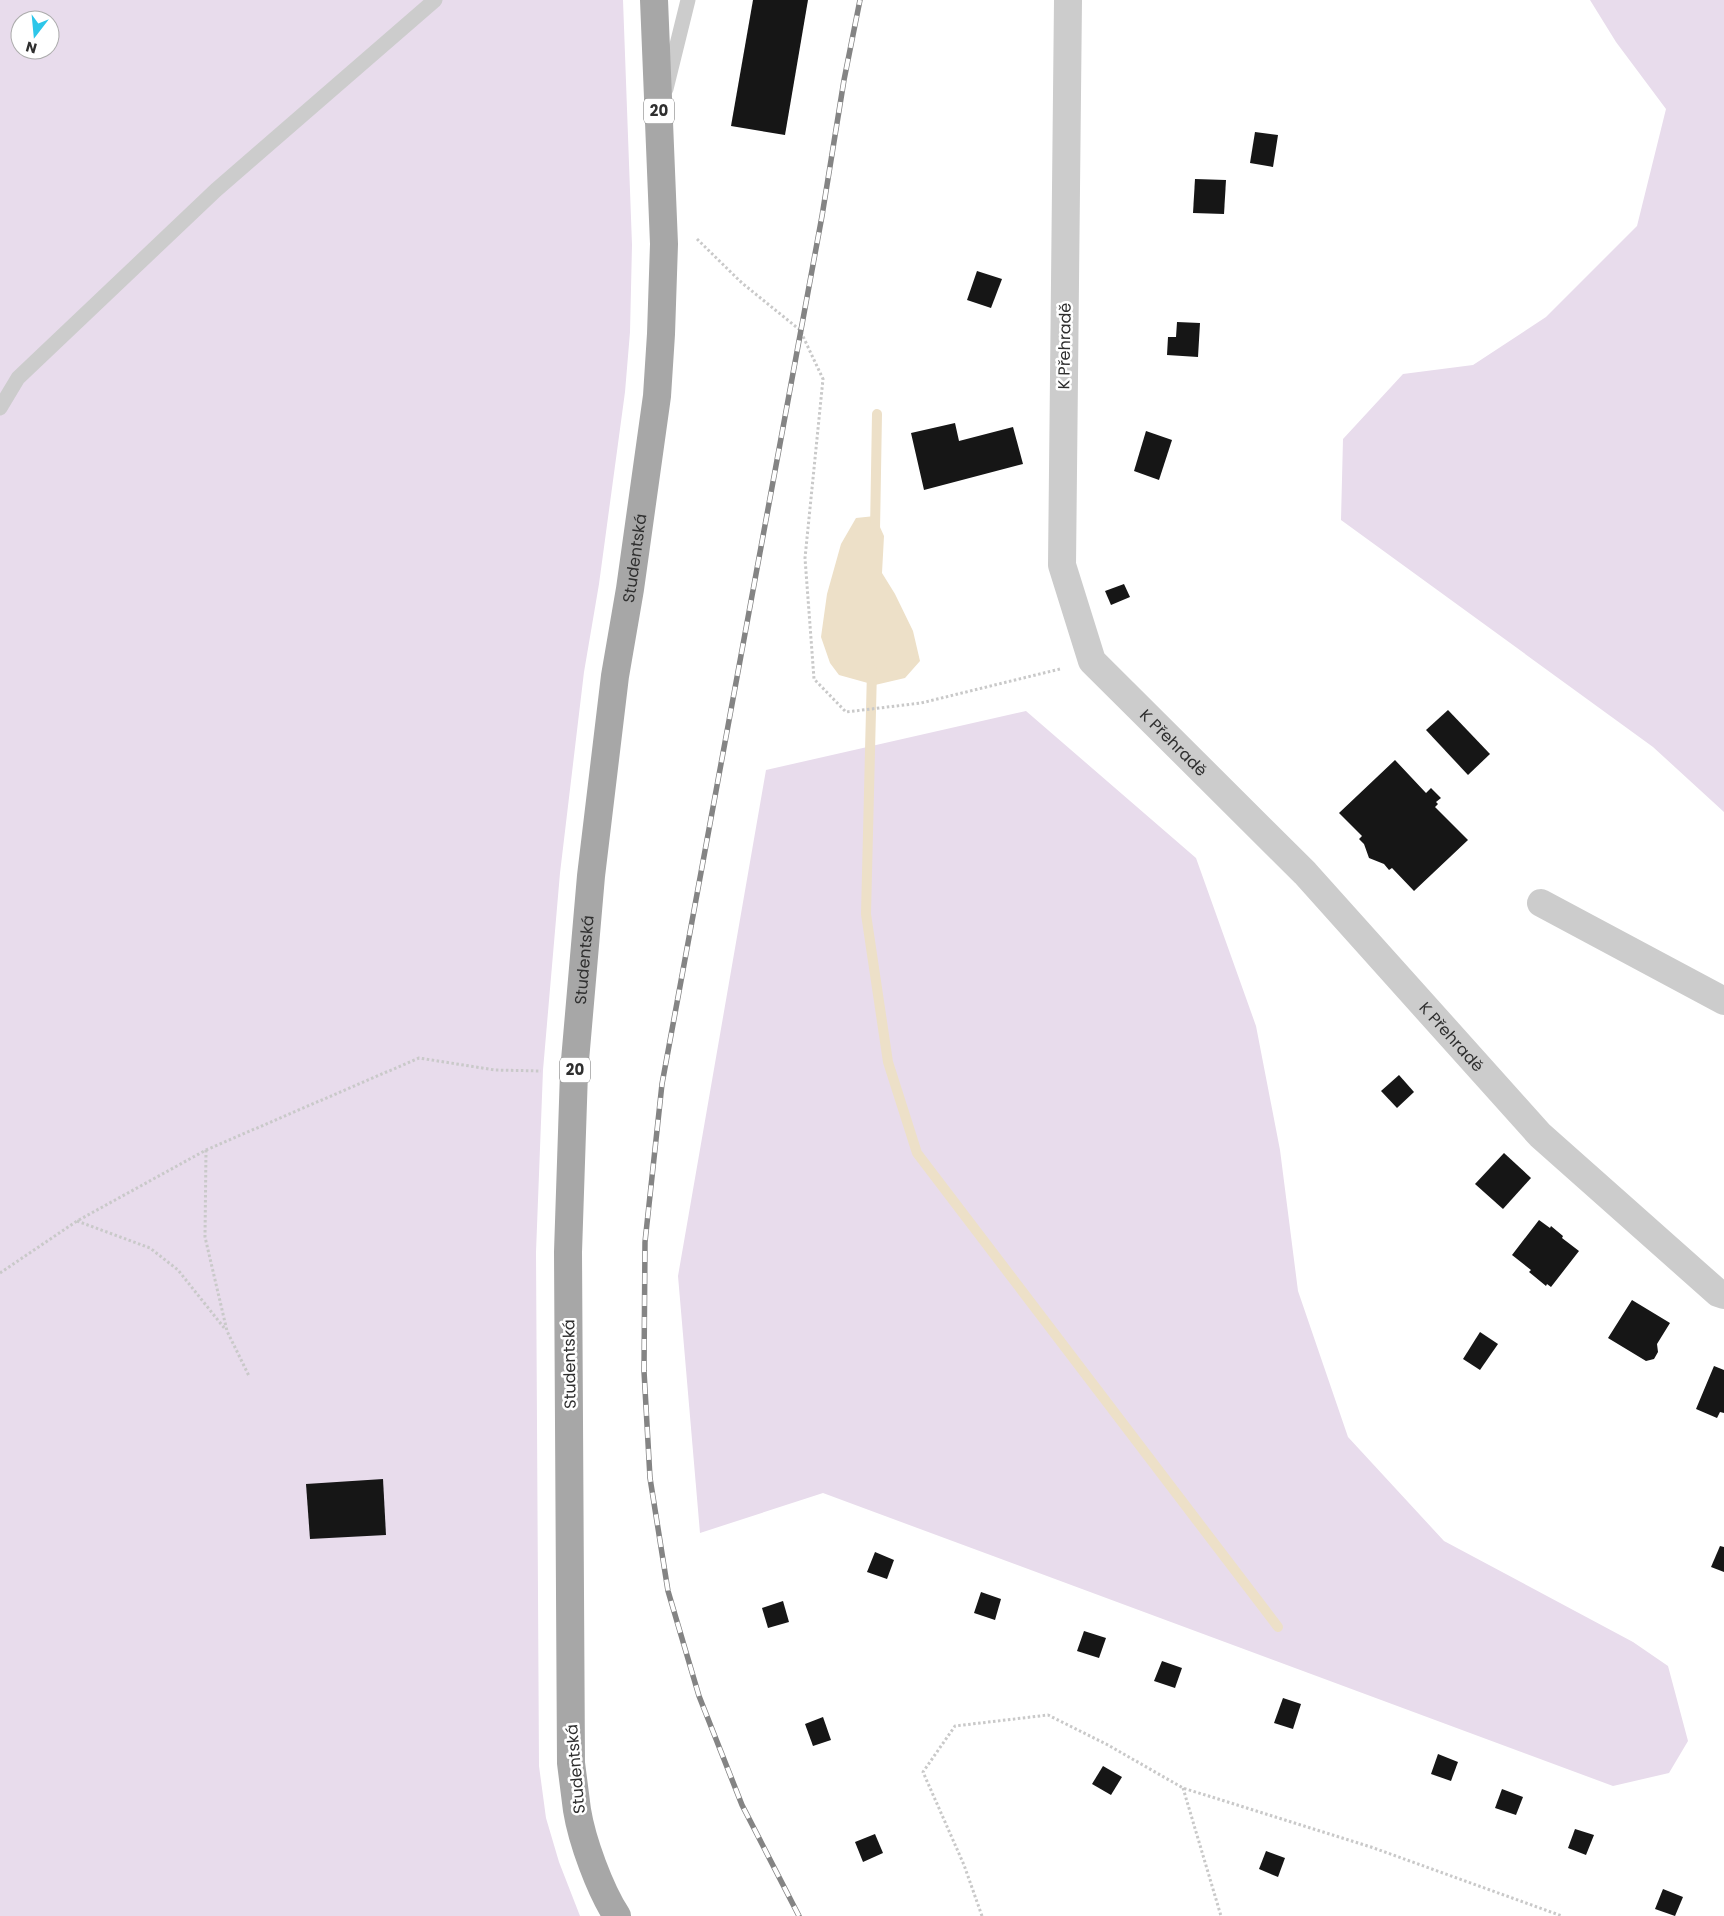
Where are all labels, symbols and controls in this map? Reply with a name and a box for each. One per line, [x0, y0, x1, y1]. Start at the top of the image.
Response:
north arrow [10, 10, 60, 60]
text: N [24, 36, 39, 59]
road number: 20 [644, 98, 674, 124]
street label: K Přehradě [1052, 302, 1077, 390]
street label: Studentská [617, 512, 652, 605]
street label: K Přehradě [1135, 704, 1212, 782]
street label: Studentská [569, 914, 600, 1006]
street label: K Přehradě [1414, 997, 1489, 1077]
road number: 20 [560, 1058, 590, 1082]
street label: Studentská [557, 1319, 582, 1409]
street label: Studentská [560, 1723, 591, 1815]

